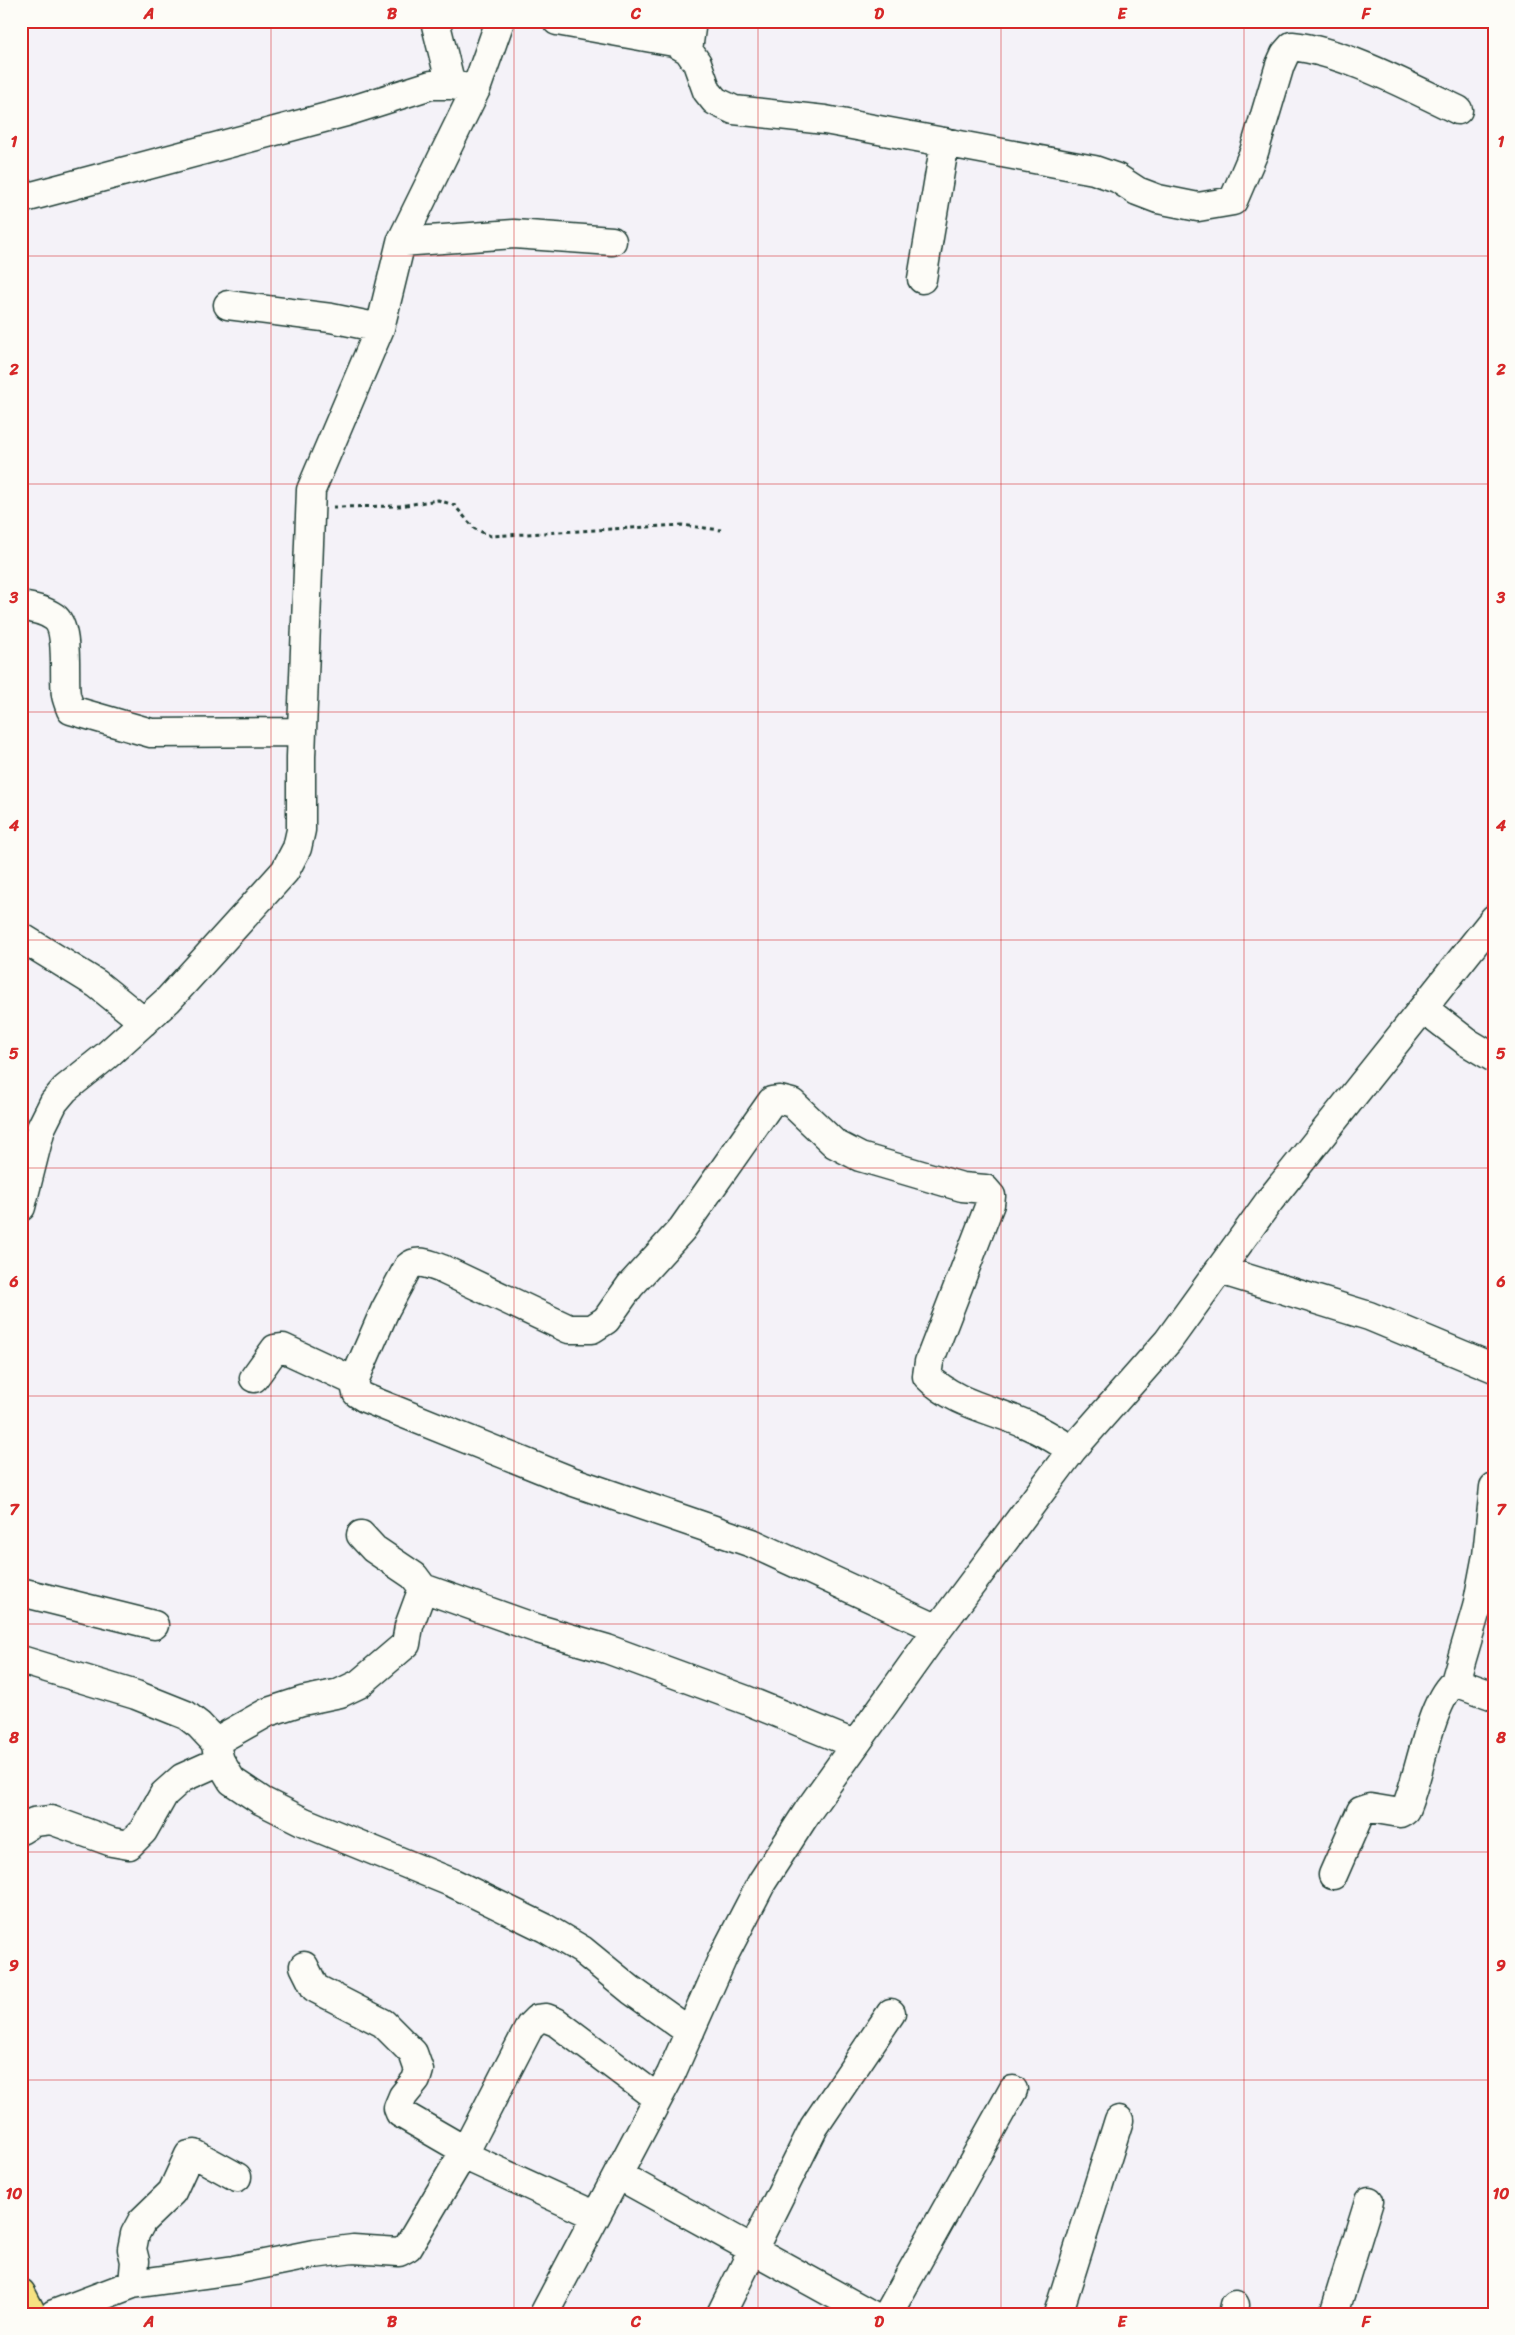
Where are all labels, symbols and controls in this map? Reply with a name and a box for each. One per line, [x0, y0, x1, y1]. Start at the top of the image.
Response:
text: A [143, 0, 154, 28]
text: B [387, 0, 398, 28]
text: C [630, 0, 642, 28]
text: D [874, 0, 884, 28]
text: E [1118, 0, 1128, 28]
text: F [1361, 0, 1372, 28]
text: 1 [11, 127, 18, 156]
text: 1 [1498, 127, 1505, 156]
text: 2 [8, 355, 19, 384]
text: 2 [1495, 355, 1506, 384]
text: 3 [9, 583, 19, 612]
text: 3 [1496, 583, 1506, 612]
text: 4 [8, 811, 19, 840]
text: 4 [1495, 811, 1506, 840]
text: 5 [9, 1039, 19, 1068]
text: 5 [1496, 1039, 1506, 1068]
text: 6 [8, 1267, 19, 1296]
text: 6 [1495, 1267, 1506, 1296]
text: 7 [9, 1495, 20, 1524]
text: 7 [1496, 1495, 1507, 1524]
text: 8 [8, 1723, 19, 1752]
text: 8 [1495, 1723, 1506, 1752]
text: 9 [9, 1951, 19, 1980]
text: 9 [1496, 1951, 1506, 1980]
text: 10 [6, 2179, 22, 2208]
text: 10 [1493, 2179, 1509, 2208]
text: A [143, 2307, 154, 2335]
text: B [387, 2307, 398, 2335]
text: C [630, 2307, 642, 2335]
text: D [874, 2307, 884, 2335]
text: E [1118, 2307, 1128, 2335]
text: F [1361, 2307, 1372, 2335]

